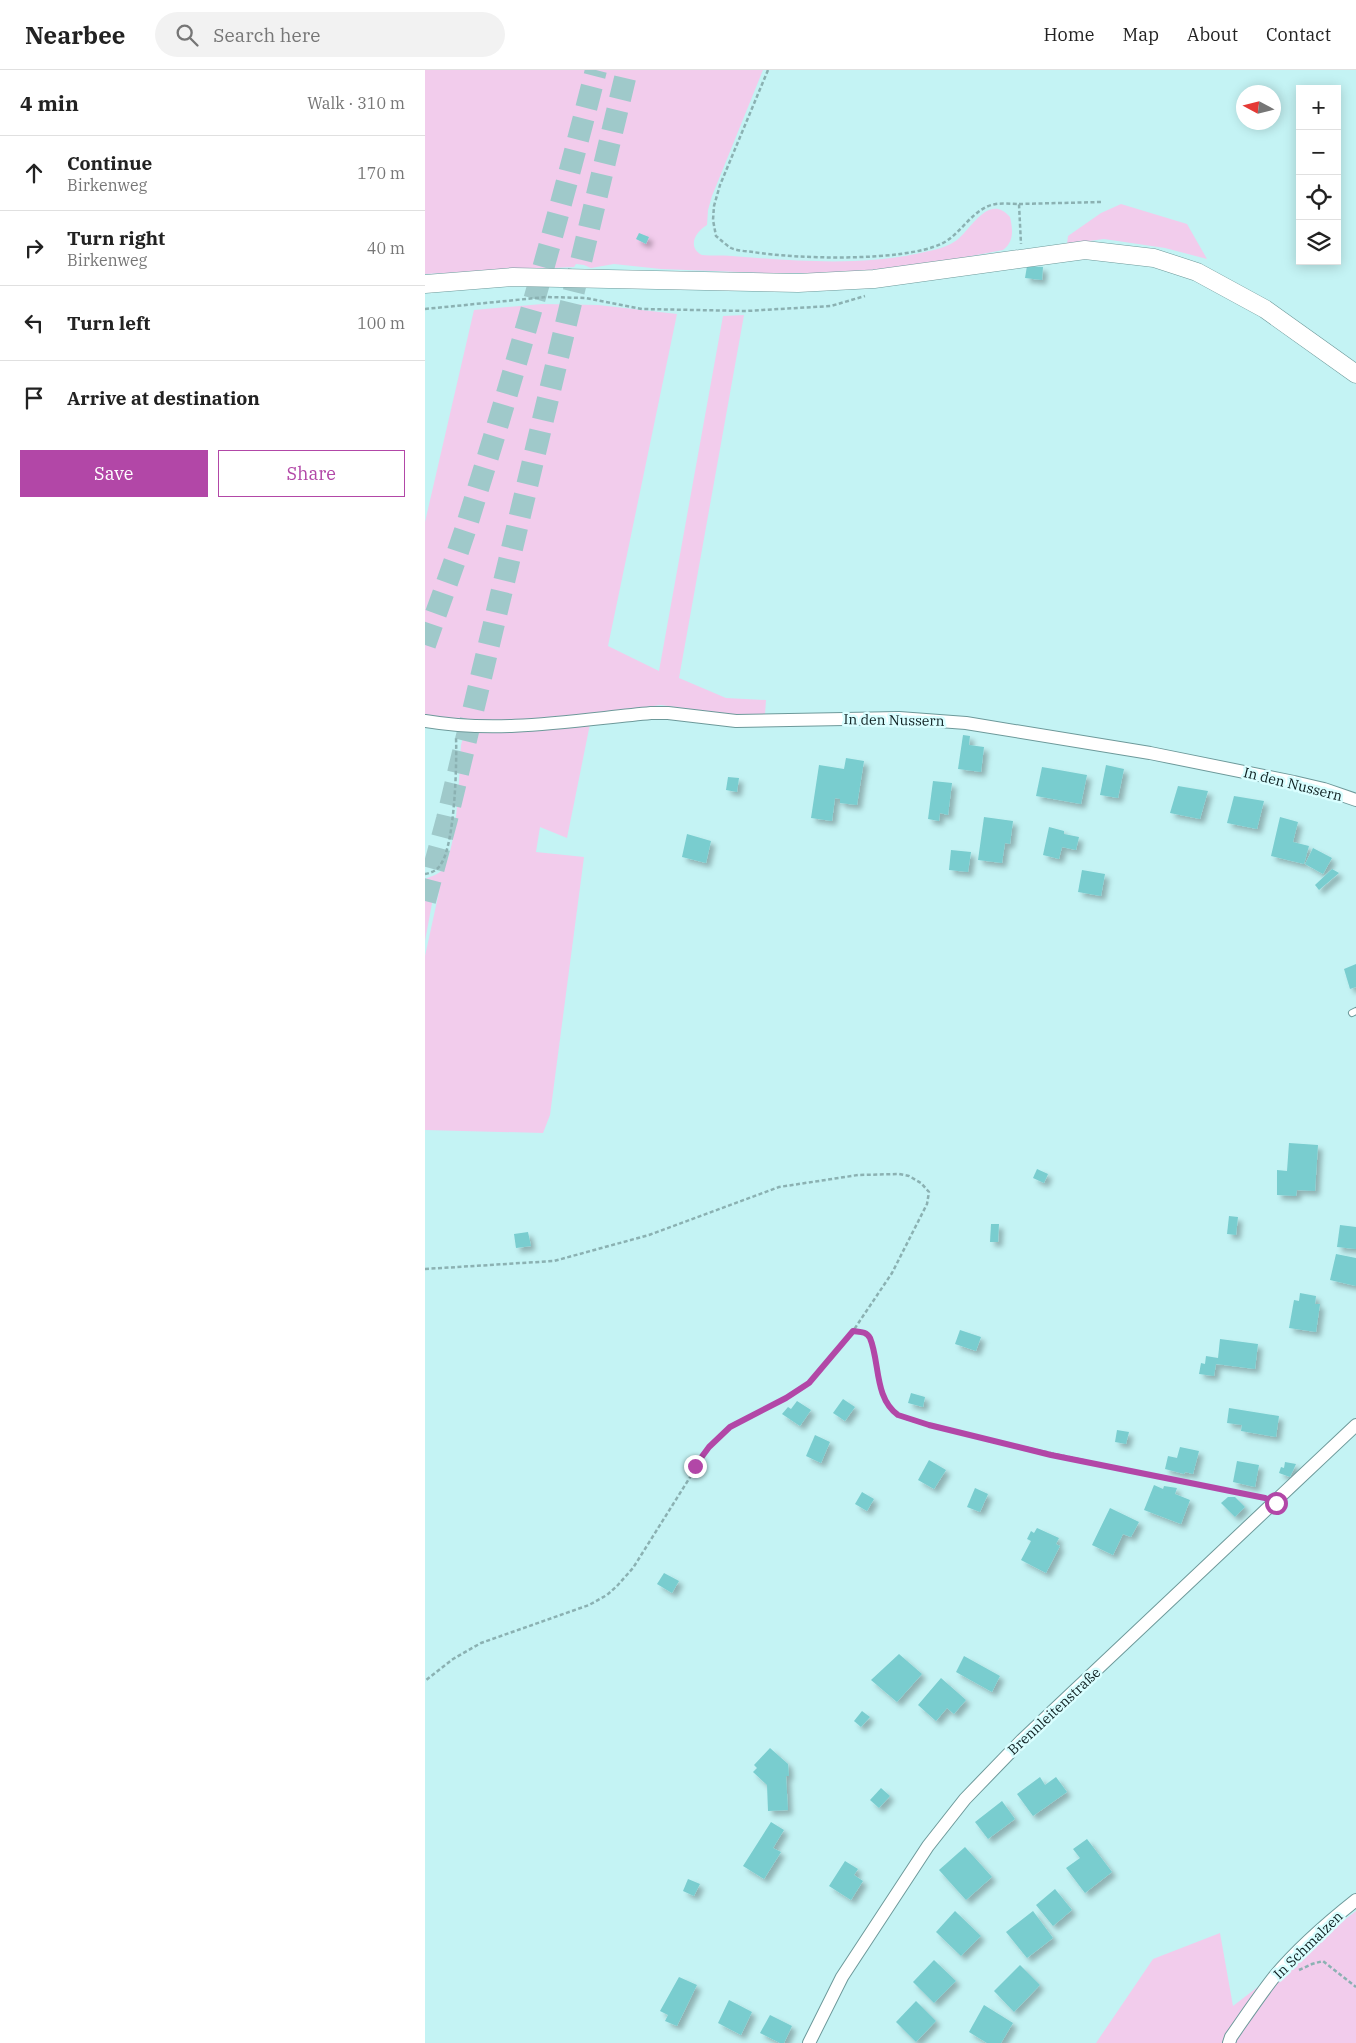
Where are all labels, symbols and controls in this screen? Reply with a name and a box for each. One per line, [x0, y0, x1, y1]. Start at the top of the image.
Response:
search box [155, 12, 505, 57]
text: Nearbee [25, 19, 125, 51]
icon: search [173, 21, 201, 49]
text: Search here [213, 23, 320, 47]
text: Home [1043, 23, 1095, 46]
text: Map [1123, 23, 1159, 46]
text: About [1187, 23, 1238, 46]
text: Contact [1266, 23, 1331, 46]
north arrow [1236, 85, 1281, 130]
map controls [1296, 85, 1341, 265]
button: + [1296, 85, 1341, 130]
text: 4 min [20, 89, 79, 117]
text: Walk · 310 m [307, 93, 405, 113]
button: − [1296, 130, 1341, 175]
text: Continue [67, 151, 152, 175]
icon: ahead [20, 159, 48, 187]
text: 170 m [357, 163, 405, 183]
text: Birkenweg [67, 175, 147, 195]
button: locate [1296, 175, 1341, 220]
button: layers [1296, 220, 1341, 265]
text: Turn right [67, 226, 165, 250]
icon: right [20, 234, 48, 262]
text: 40 m [367, 238, 405, 258]
text: Birkenweg [67, 250, 147, 270]
icon: left [20, 309, 48, 337]
text: Turn left [67, 311, 150, 335]
text: 100 m [357, 313, 405, 333]
icon: arrive [20, 384, 48, 412]
text: Arrive at destination [67, 386, 260, 410]
button: Save [20, 450, 208, 497]
button: Share [218, 450, 405, 497]
street label: In den Nussern [843, 710, 945, 730]
street label: In den Nussern [1242, 763, 1344, 805]
route end [684, 1455, 707, 1478]
route start [1265, 1492, 1288, 1515]
street label: Brennleitenstraße [1004, 1663, 1104, 1759]
street label: In Schmalzen [1269, 1907, 1347, 1983]

